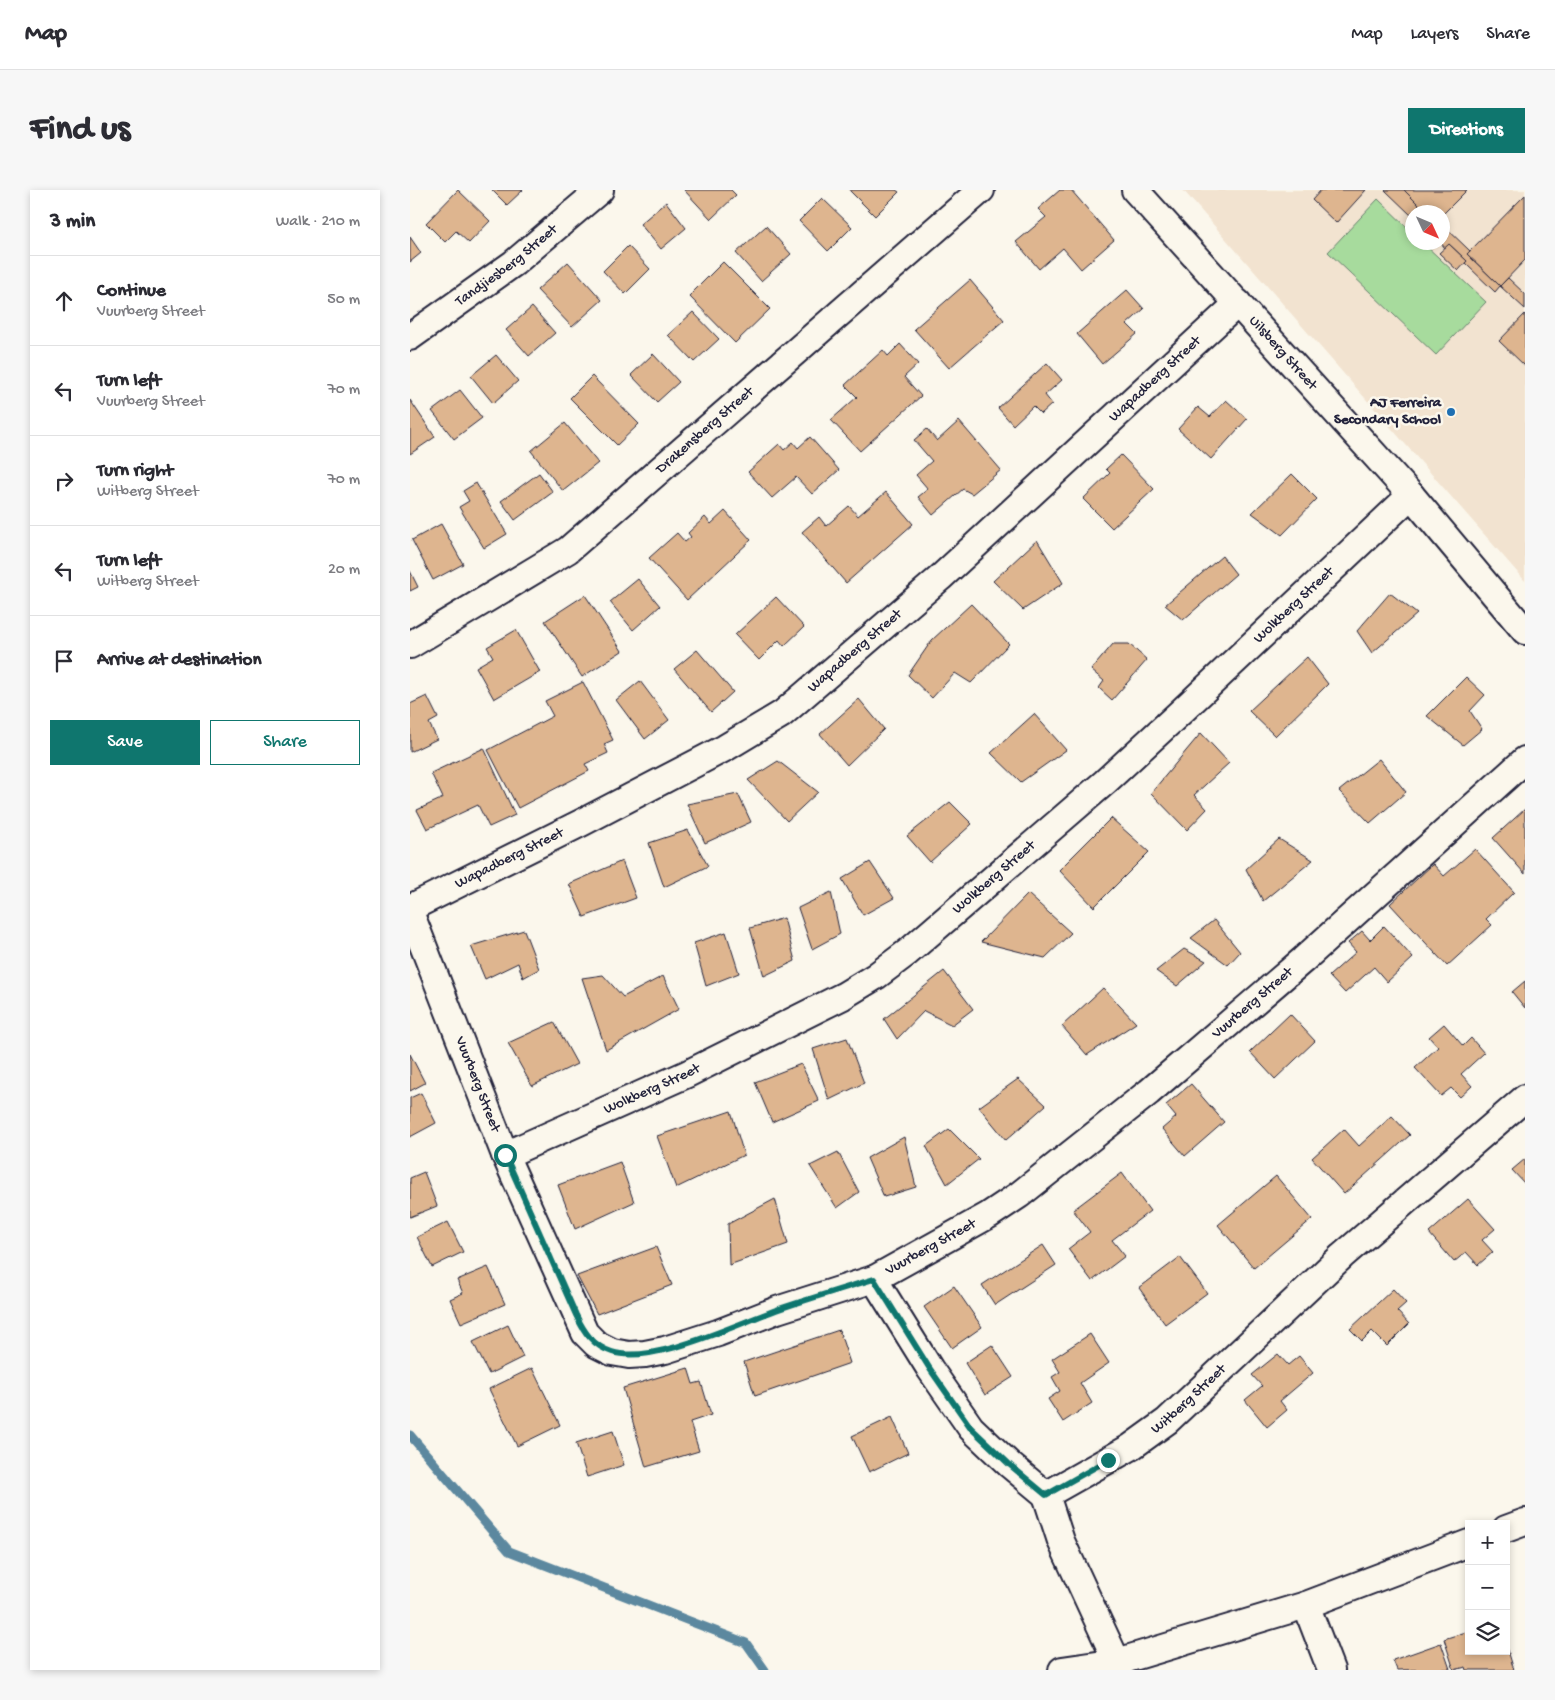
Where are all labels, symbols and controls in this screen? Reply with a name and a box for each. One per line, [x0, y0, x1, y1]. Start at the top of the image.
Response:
text: Map [25, 20, 67, 49]
text: Map [1351, 24, 1383, 45]
text: Layers [1411, 24, 1458, 45]
text: Share [1486, 24, 1530, 45]
button: Directions [1408, 108, 1525, 153]
text: Find us [30, 110, 130, 151]
north arrow [1405, 205, 1450, 250]
text: 3 min [50, 210, 95, 235]
text: Walk · 210 m [276, 213, 360, 232]
street label: Tandjiesberg Street [451, 220, 563, 311]
text: Continue [97, 280, 166, 303]
icon: ahead [50, 287, 78, 315]
text: 50 m [327, 291, 360, 310]
text: Vuurberg Street [97, 303, 205, 322]
street label: Uilsberg Street [1244, 312, 1322, 395]
street label: Wapadberg Street [1105, 331, 1206, 426]
text: Turn left [97, 370, 161, 393]
icon: left [50, 377, 78, 405]
text: 70 m [327, 381, 360, 400]
street label: Drakensberg Street [652, 382, 759, 479]
text: Vuurberg Street [97, 393, 205, 412]
place label: AJ Ferreira Secondary School [1334, 394, 1442, 429]
marker: AJ Ferreira Secondary School [1445, 406, 1457, 418]
text: Turn right [97, 460, 173, 483]
icon: right [50, 467, 78, 495]
text: 70 m [327, 471, 360, 490]
text: Witberg Street [97, 483, 199, 502]
text: Turn left [97, 550, 161, 573]
icon: left [50, 557, 78, 585]
text: 20 m [328, 561, 360, 580]
street label: Wolkberg Street [1250, 562, 1339, 648]
text: Witberg Street [97, 573, 199, 592]
street label: Wapadberg Street [804, 604, 907, 697]
icon: arrive [50, 647, 78, 675]
text: Arrive at destination [97, 649, 261, 672]
button: Save [50, 720, 200, 765]
button: Share [210, 720, 360, 765]
street label: Wapadberg Street [452, 823, 568, 893]
street label: Wolkberg Street [949, 836, 1041, 918]
street label: Vuurberg Street [1208, 962, 1298, 1043]
street label: Vuurberg Street [450, 1033, 505, 1136]
street label: Wolkberg Street [601, 1059, 705, 1119]
route start [494, 1144, 517, 1167]
street label: Vuurberg Street [881, 1214, 981, 1280]
street label: Witberg Street [1148, 1360, 1231, 1438]
route end [1097, 1449, 1120, 1472]
map controls [1465, 1520, 1510, 1655]
button: + [1465, 1520, 1510, 1565]
button: − [1465, 1565, 1510, 1610]
button: layers [1465, 1610, 1510, 1655]

